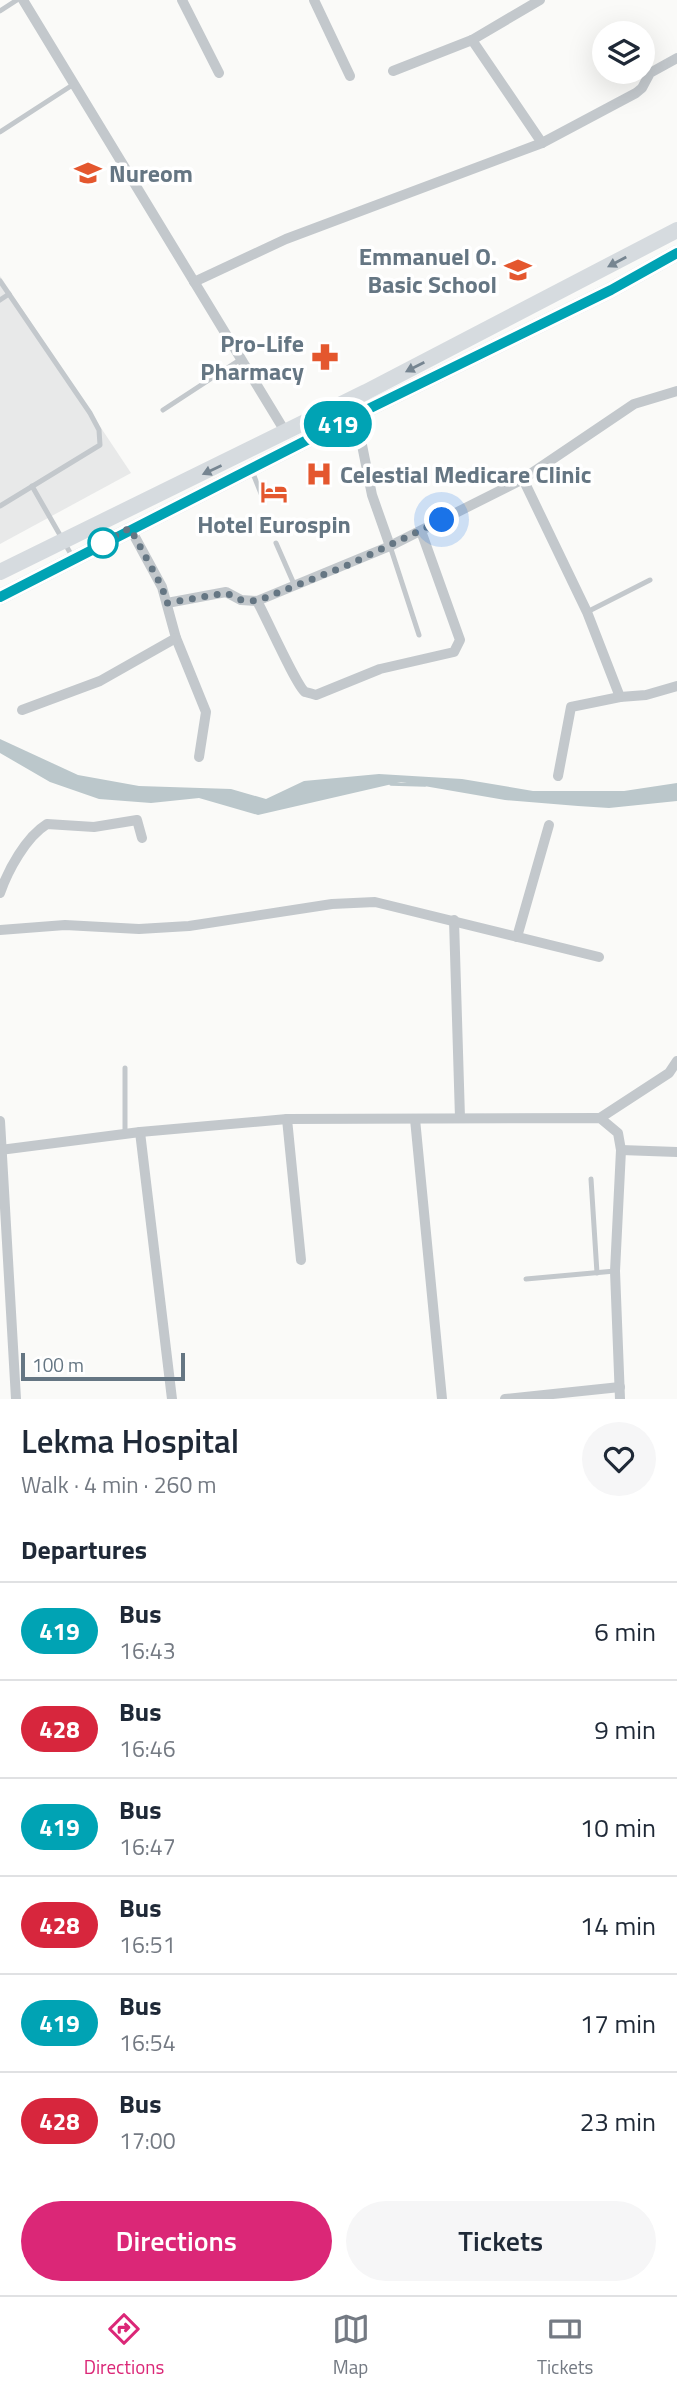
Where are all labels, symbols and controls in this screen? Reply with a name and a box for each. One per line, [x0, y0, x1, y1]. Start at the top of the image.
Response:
map controls [592, 21, 655, 84]
button: layers [592, 21, 655, 84]
place label: Nureom [109, 155, 193, 191]
school or university icon: Nureom [73, 158, 103, 188]
place label: Emmanuel O. Basic School [359, 238, 497, 302]
school or university icon: Emmanuel O. Basic School [503, 255, 533, 285]
one-way arrow [607, 256, 627, 268]
place label: Pro-Life Pharmacy [200, 325, 304, 389]
pharmacy icon: Pro-Life Pharmacy [310, 342, 340, 372]
one-way arrow [405, 362, 425, 373]
line badge: 419 [298, 401, 378, 447]
text: 419 [318, 406, 358, 442]
place label: Celestial Medicare Clinic [340, 456, 591, 492]
hospital icon: Celestial Medicare Clinic [304, 459, 334, 489]
one-way arrow [202, 464, 222, 475]
hotel icon: Hotel Eurospin [259, 477, 289, 507]
your location [424, 502, 459, 537]
place label: Hotel Eurospin [197, 506, 351, 542]
unlabelled marker [88, 528, 118, 558]
scale bar [21, 1350, 186, 1382]
text: 100 m [32, 1350, 84, 1379]
text: Lekma Hospital [21, 1416, 239, 1466]
button: heart [582, 1422, 656, 1496]
text: Walk · 4 min · 260 m [21, 1467, 217, 1502]
text: Departures [21, 1530, 147, 1569]
text: Bus [119, 1594, 161, 1633]
text: 6 min [594, 1612, 656, 1651]
text: 419 [39, 1613, 80, 1649]
text: 16:43 [119, 1633, 176, 1668]
text: Bus [119, 1692, 161, 1731]
text: 9 min [594, 1710, 656, 1749]
text: 428 [39, 1711, 80, 1747]
text: 16:46 [119, 1731, 176, 1766]
text: Bus [119, 1790, 161, 1829]
text: 10 min [580, 1808, 656, 1847]
text: 419 [39, 1809, 80, 1845]
text: 16:47 [119, 1829, 176, 1864]
text: Bus [119, 1888, 161, 1927]
text: 14 min [580, 1906, 656, 1945]
text: 428 [39, 1907, 80, 1943]
text: 16:51 [119, 1927, 176, 1962]
text: Bus [119, 1986, 161, 2025]
text: 17 min [580, 2004, 656, 2043]
text: 419 [39, 2005, 80, 2041]
text: 16:54 [119, 2025, 176, 2060]
text: Bus [119, 2084, 161, 2123]
text: 23 min [580, 2102, 656, 2141]
text: 428 [39, 2103, 80, 2139]
text: 17:00 [119, 2123, 176, 2158]
button: Directions [21, 2201, 332, 2281]
button: Tickets [346, 2201, 656, 2281]
tab: Directions [84, 2310, 164, 2381]
tab: Map [332, 2310, 370, 2381]
tab: Tickets [537, 2310, 593, 2381]

